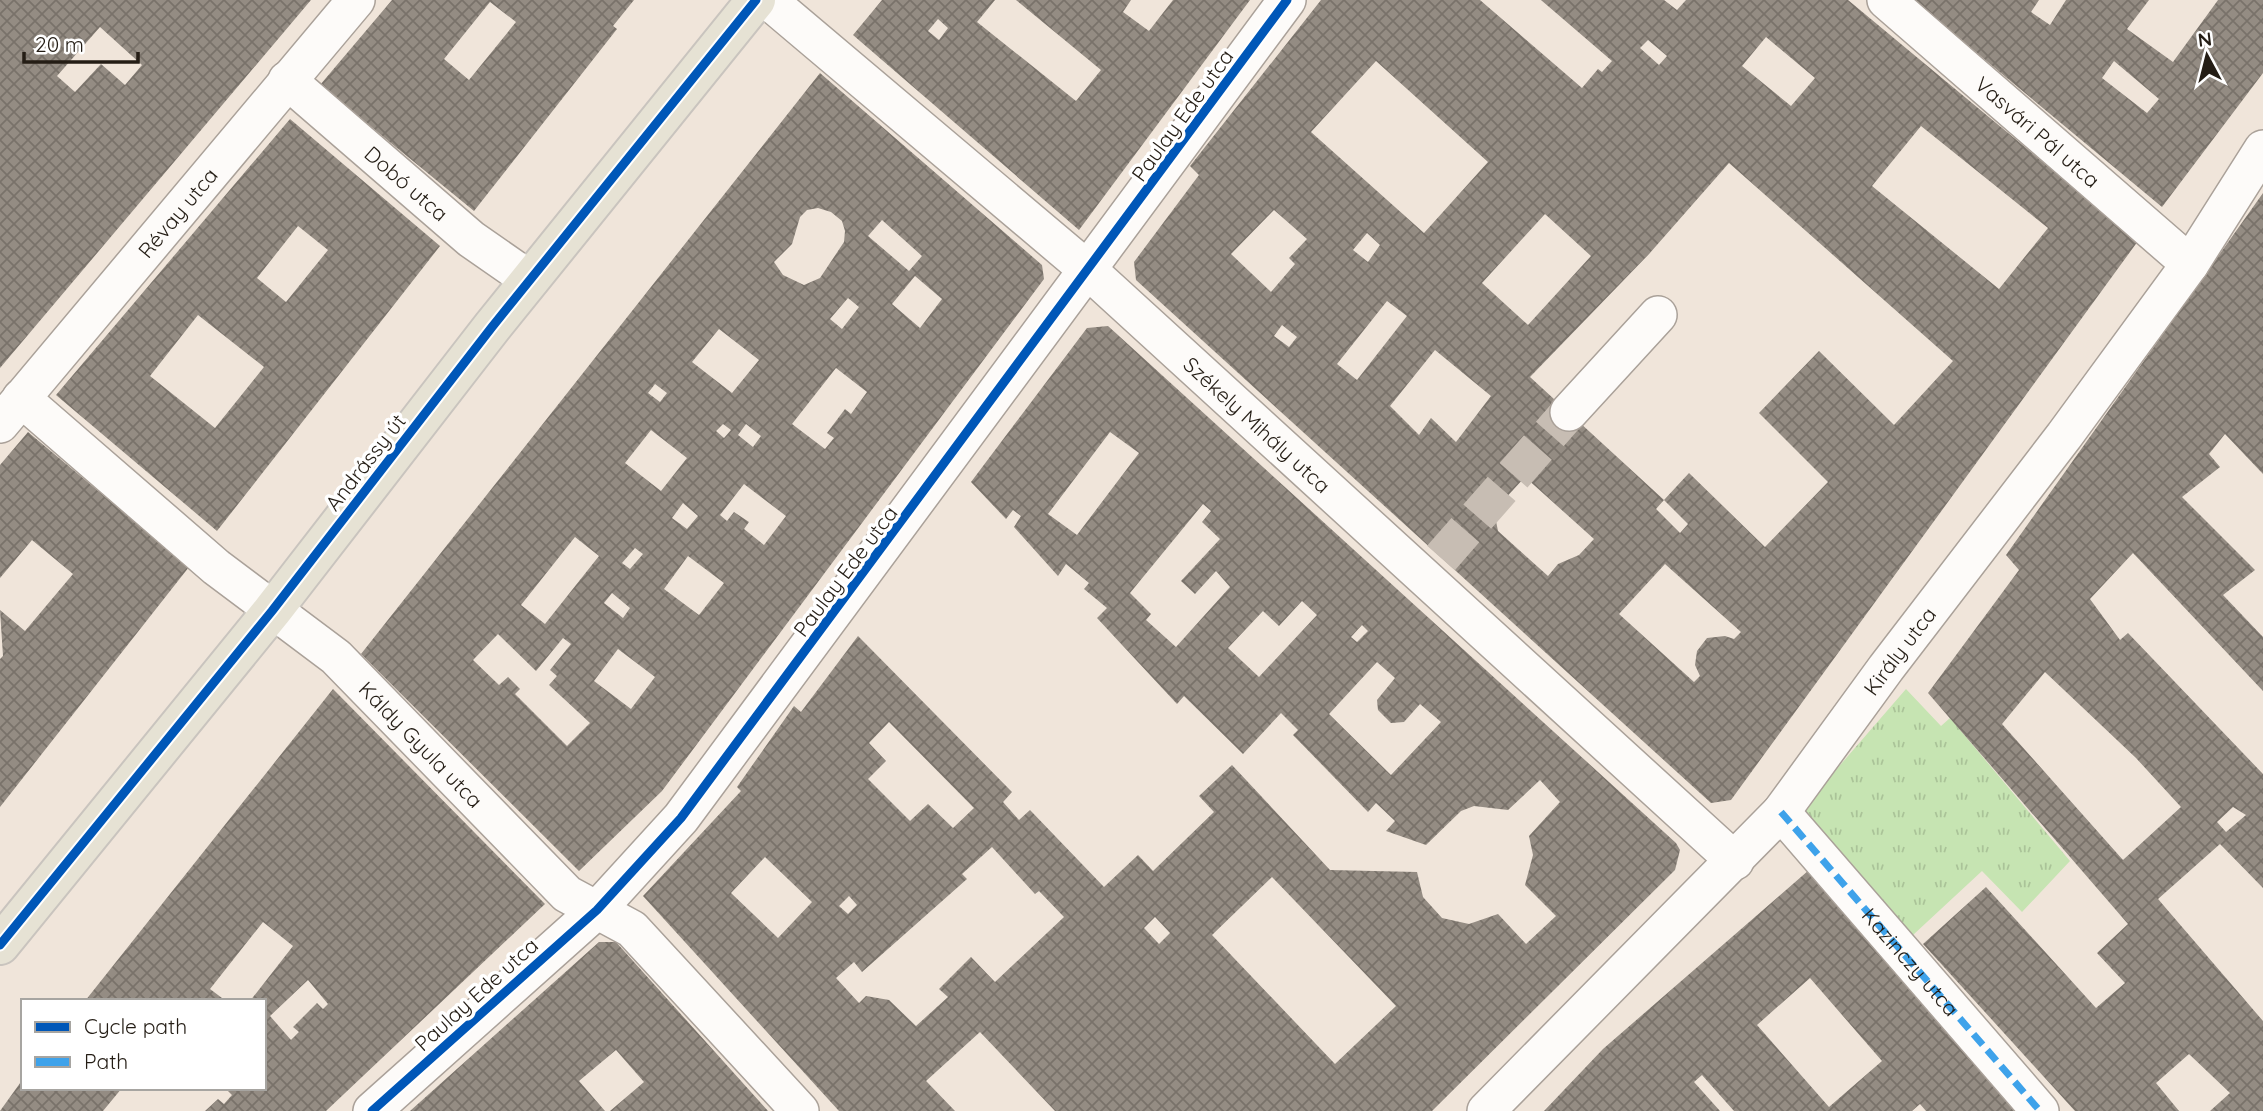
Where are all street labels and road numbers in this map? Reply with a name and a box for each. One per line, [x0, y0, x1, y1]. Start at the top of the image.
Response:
street label: Paulay Ede utca [1125, 44, 1239, 186]
street label: Vasvári Pál utca [1970, 71, 2105, 193]
street label: Dobó utca [360, 140, 454, 226]
street label: Révay utca [132, 162, 223, 263]
street label: Székely Mihály utca [1178, 351, 1336, 498]
street label: Andrássy út [319, 409, 411, 515]
street label: Paulay Ede utca [787, 501, 903, 641]
street label: Király utca [1858, 602, 1941, 700]
street label: Káldy Gyula utca [354, 676, 488, 813]
street label: Kazinczy utca [1857, 902, 1965, 1021]
street label: Paulay Ede utca [409, 932, 543, 1056]

